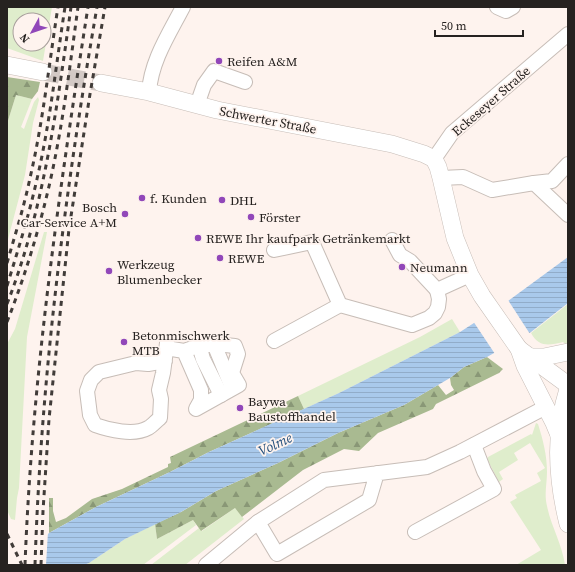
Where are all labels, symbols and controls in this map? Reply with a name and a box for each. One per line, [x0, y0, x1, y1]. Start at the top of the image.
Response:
north arrow [12, 12, 52, 52]
scale bar [435, 12, 523, 38]
text: 50 m [441, 18, 467, 34]
text: N [16, 30, 33, 46]
place label: Reifen A&M [227, 53, 298, 70]
marker: Reifen A&M [214, 56, 224, 66]
street label: Eckeseyer Straße [448, 62, 534, 140]
street label: Schwerter Straße [218, 102, 318, 138]
place label: f. Kunden [150, 190, 207, 207]
place label: DHL [230, 192, 257, 209]
marker: f. Kunden [137, 193, 147, 203]
marker: DHL [217, 195, 227, 205]
place label: Bosch Car-Service A+M [20, 199, 117, 231]
marker: Bosch Car-Service A+M [120, 209, 130, 219]
place label: Förster [259, 209, 301, 226]
marker: Förster [246, 212, 256, 222]
place label: REWE Ihr kaufpark Getränkemarkt [206, 230, 411, 247]
marker: REWE Ihr kaufpark Getränkemarkt [193, 233, 203, 243]
place label: REWE [228, 250, 265, 267]
marker: REWE [215, 253, 225, 263]
place label: Werkzeug Blumenbecker [117, 256, 202, 288]
place label: Neumann [410, 259, 468, 276]
marker: Neumann [397, 262, 407, 272]
marker: Werkzeug Blumenbecker [104, 266, 114, 276]
place label: Betonmischwerk MTB [132, 327, 231, 359]
marker: Betonmischwerk MTB [119, 337, 129, 347]
place label: Baywa Baustoffhandel [248, 393, 336, 425]
marker: Baywa Baustoffhandel [235, 403, 245, 413]
water label: Volme [255, 427, 296, 461]

